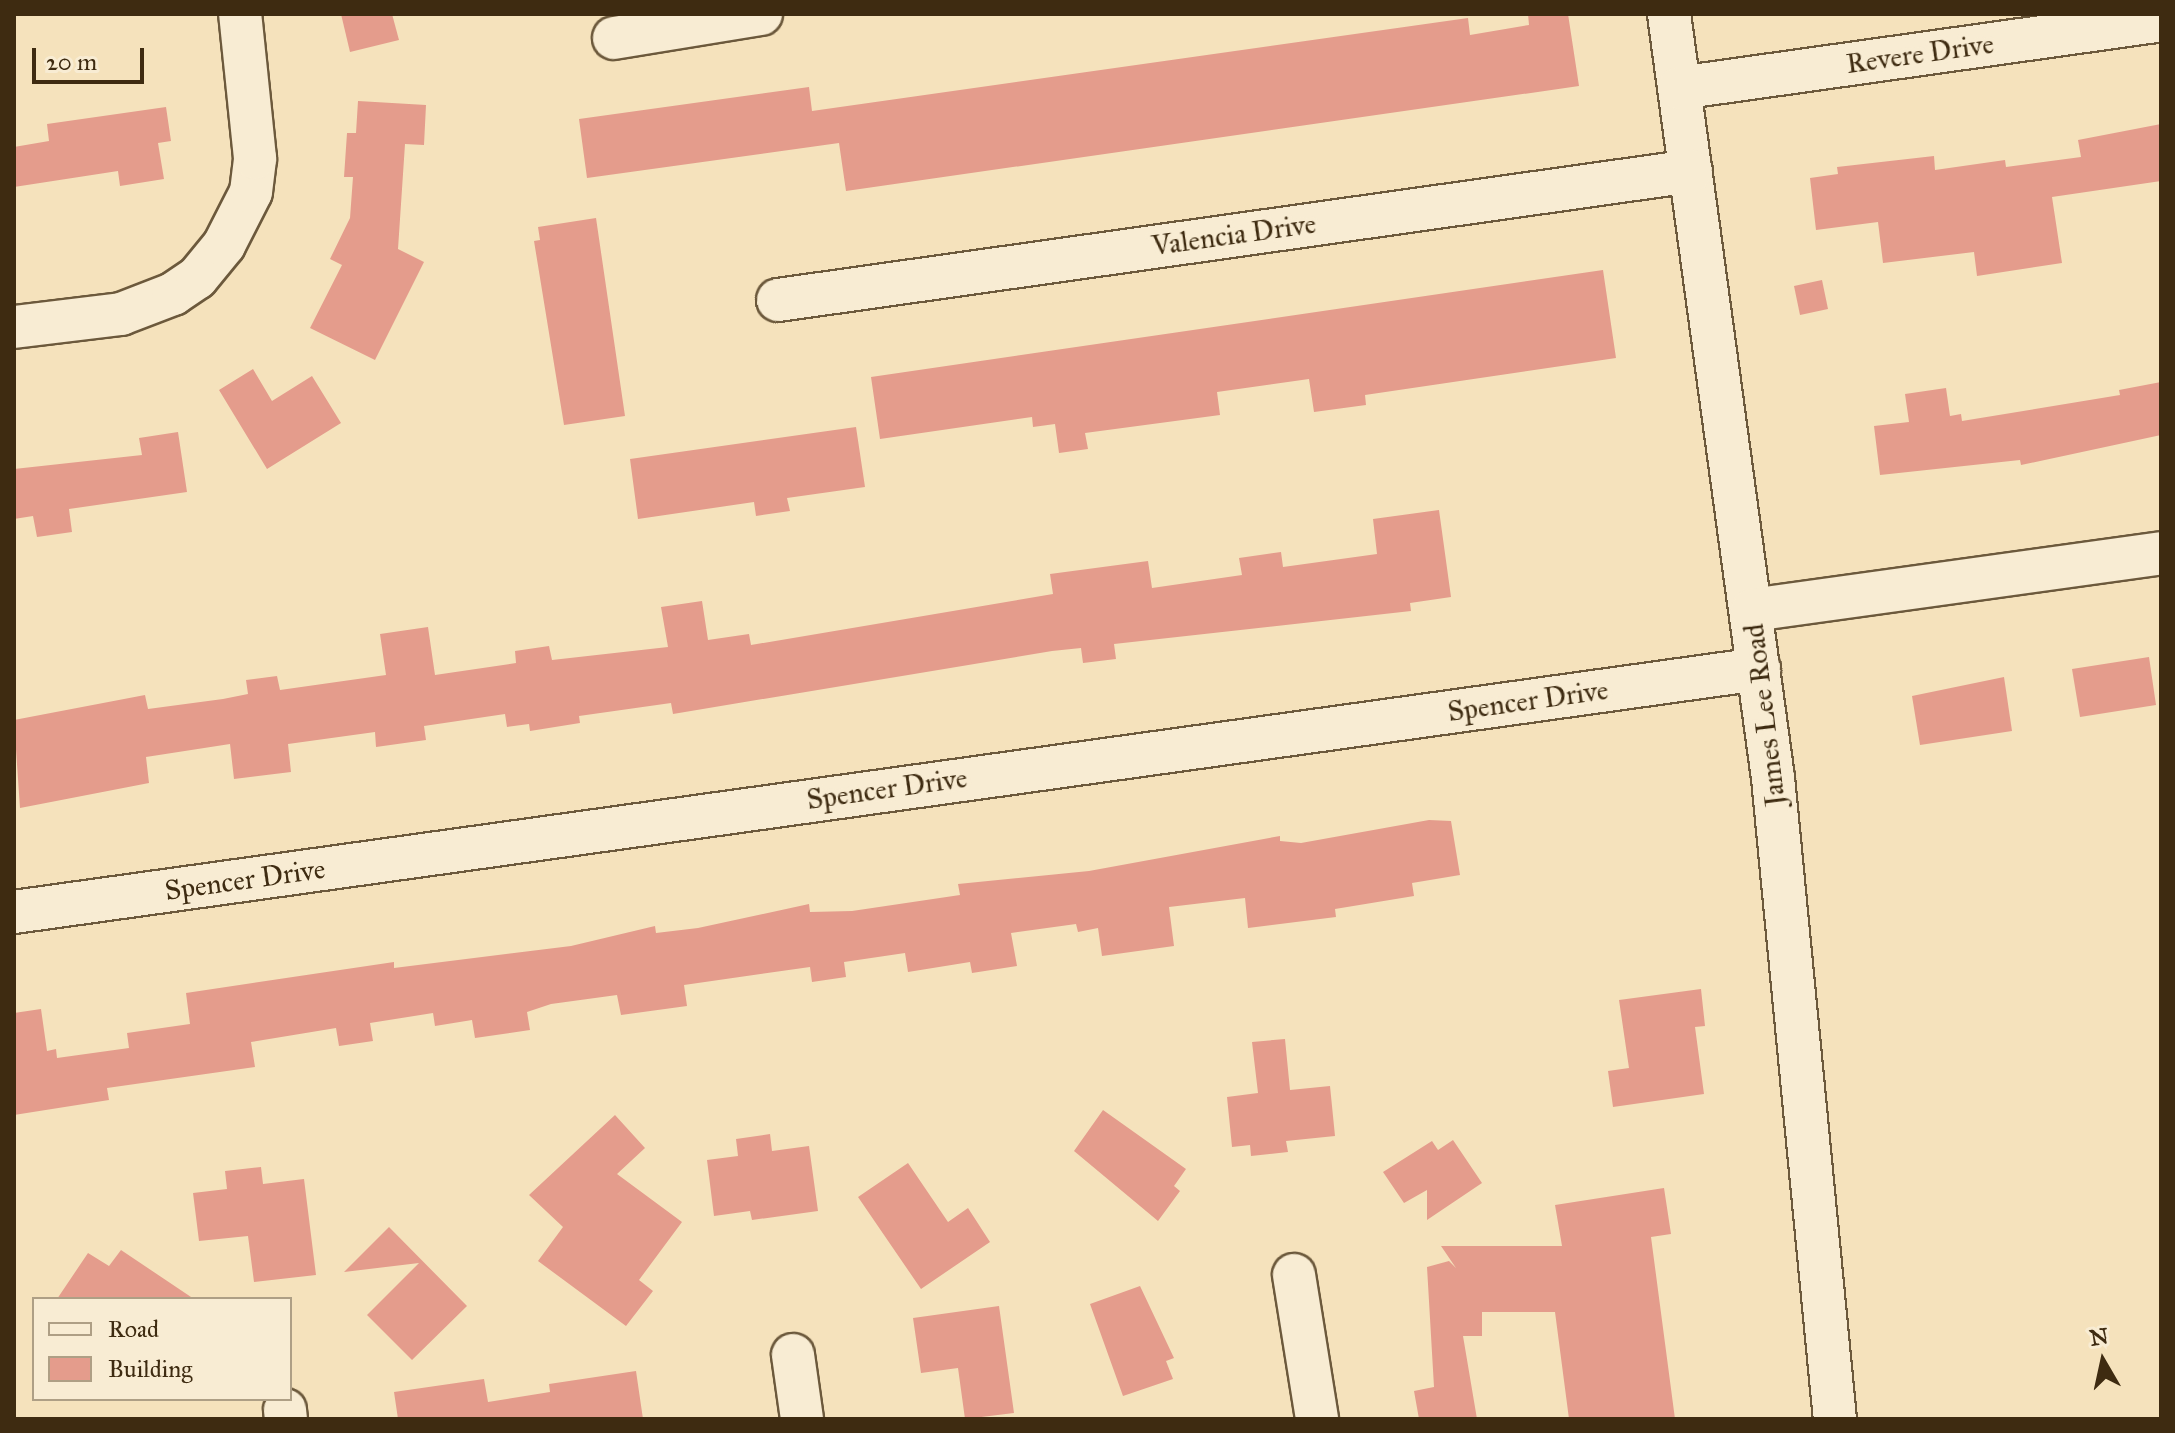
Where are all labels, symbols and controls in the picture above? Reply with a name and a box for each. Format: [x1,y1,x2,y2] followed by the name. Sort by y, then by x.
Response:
[1844,27,1996,81] street label: Revere Drive
[36,32,148,82] scale bar
[46,47,97,77] text: 20 m
[1150,207,1318,263] street label: Valencia Drive
[1737,622,1793,808] street label: James Lee Road
[1446,673,1610,729] street label: Spencer Drive
[805,761,969,817] street label: Spencer Drive
[163,852,327,908] street label: Spencer Drive
[32,1297,292,1401] legend
[108,1314,159,1344] text: Road
[2063,1321,2143,1401] north arrow
[2088,1322,2110,1352] text: N
[108,1354,193,1384] text: Building

